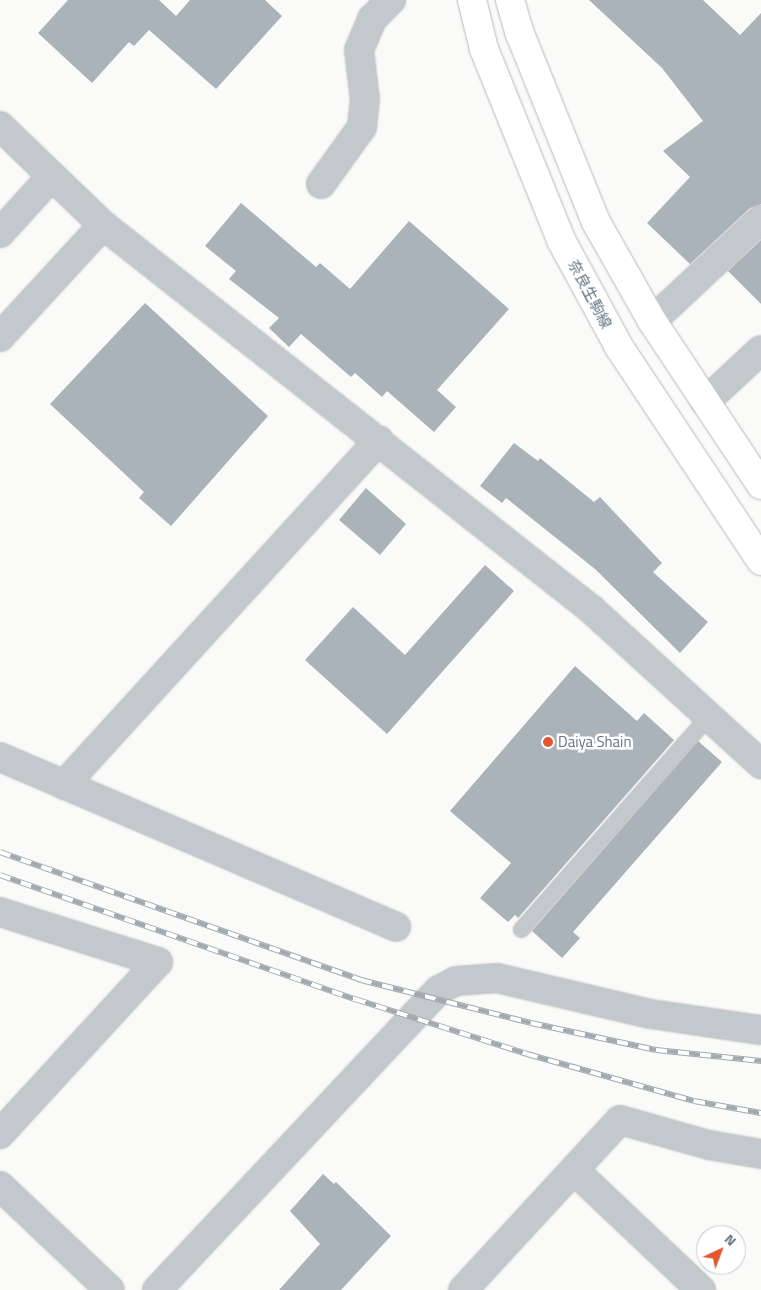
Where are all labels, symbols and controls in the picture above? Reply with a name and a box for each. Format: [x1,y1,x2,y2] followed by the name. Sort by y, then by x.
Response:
[564,257,616,331] street label: 奈良生駒線
[558,733,631,751] place label: Daiya Shain
[542,736,554,748] marker: Daiya Shain
[696,1225,746,1275] north arrow
[720,1228,742,1250] text: N

